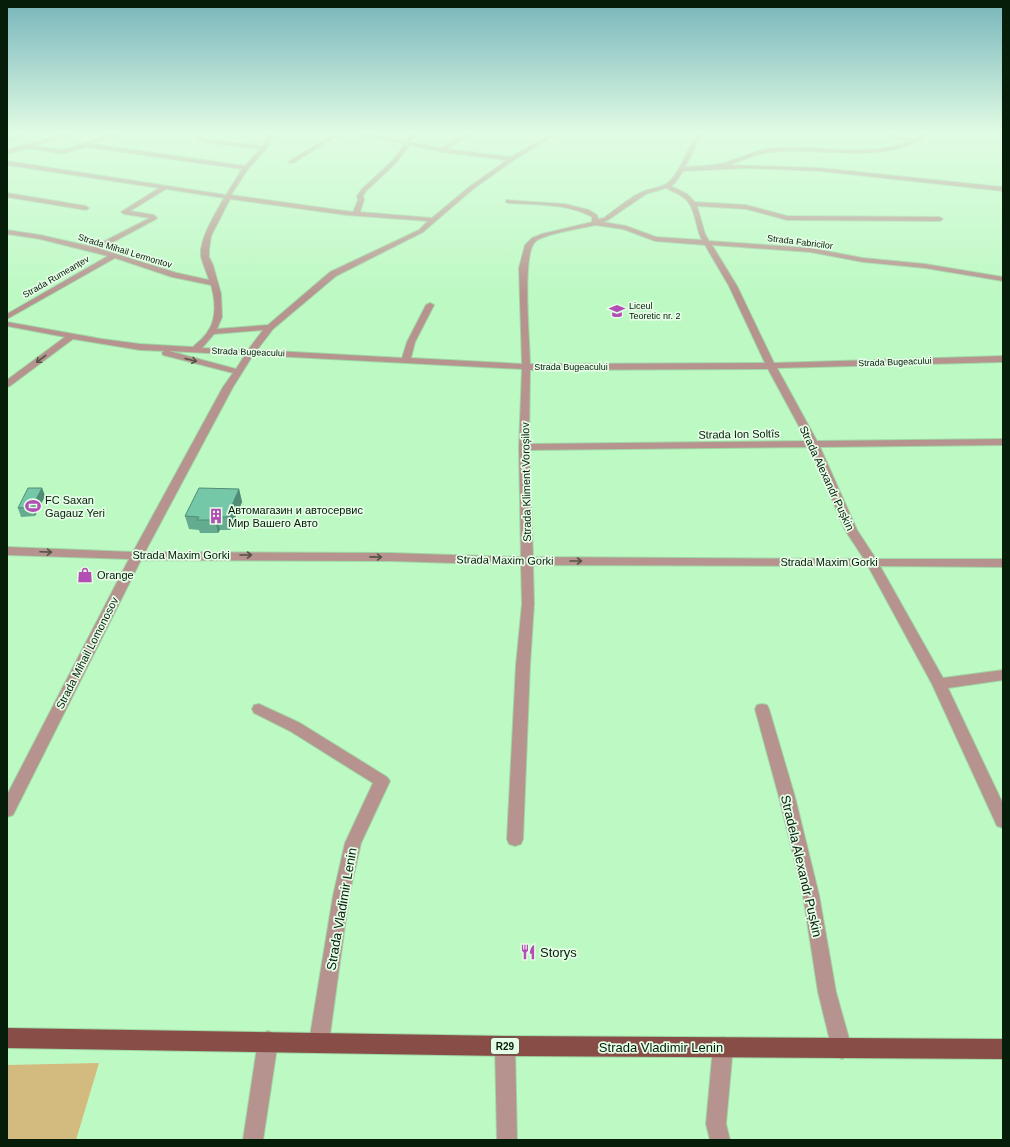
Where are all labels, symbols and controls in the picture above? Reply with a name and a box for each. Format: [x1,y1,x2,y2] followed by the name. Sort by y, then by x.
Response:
[77,232,174,270] street label: Strada Mihail Lermontov
[767,233,833,251] street label: Strada Fabricilor
[21,254,91,300] street label: Strada Rumeanțev
[629,301,681,321] place label: Liceul Teoretic nr. 2
[608,302,626,320] school or university icon: Liceul Teoretic nr. 2
[211,346,285,358] street label: Strada Bugeacului
[35,355,46,363] one-way arrow
[858,356,932,368] street label: Strada Bugeacului
[184,357,197,365] one-way arrow
[534,362,608,372] street label: Strada Bugeacului
[519,421,533,542] street label: Strada Kliment Voroșilov
[797,424,857,532] street label: Strada Alexandr Pușkin
[698,427,780,441] street label: Strada Ion Soltîs
[45,494,105,519] place label: FC Saxan Gagauz Yeri
[24,497,42,515] sports icon: FC Saxan Gagauz Yeri
[228,504,363,529] place label: Автомагазин и автосервис Мир Вашего Авто
[207,507,225,525] building icon: Автомагазин и автосервис Мир Вашего Авто
[39,548,52,556] one-way arrow
[132,549,230,561] street label: Strada Maxim Gorki
[239,551,252,559] one-way arrow
[369,553,382,561] one-way arrow
[456,553,554,567] street label: Strada Maxim Gorki
[780,556,878,568] street label: Strada Maxim Gorki
[569,557,582,565] one-way arrow
[76,566,94,584] shop icon: Orange
[97,569,134,581] place label: Orange
[53,595,121,711] street label: Strada Mihail Lomonosov
[778,794,825,939] street label: Stradela Alexandr Pușkin
[323,847,360,972] street label: Strada Vladimir Lenin
[519,943,537,961] restaurant icon: Storys
[540,945,577,960] place label: Storys
[491,1038,519,1054] road number: R29
[599,1040,723,1055] street label: Strada Vladimir Lenin

